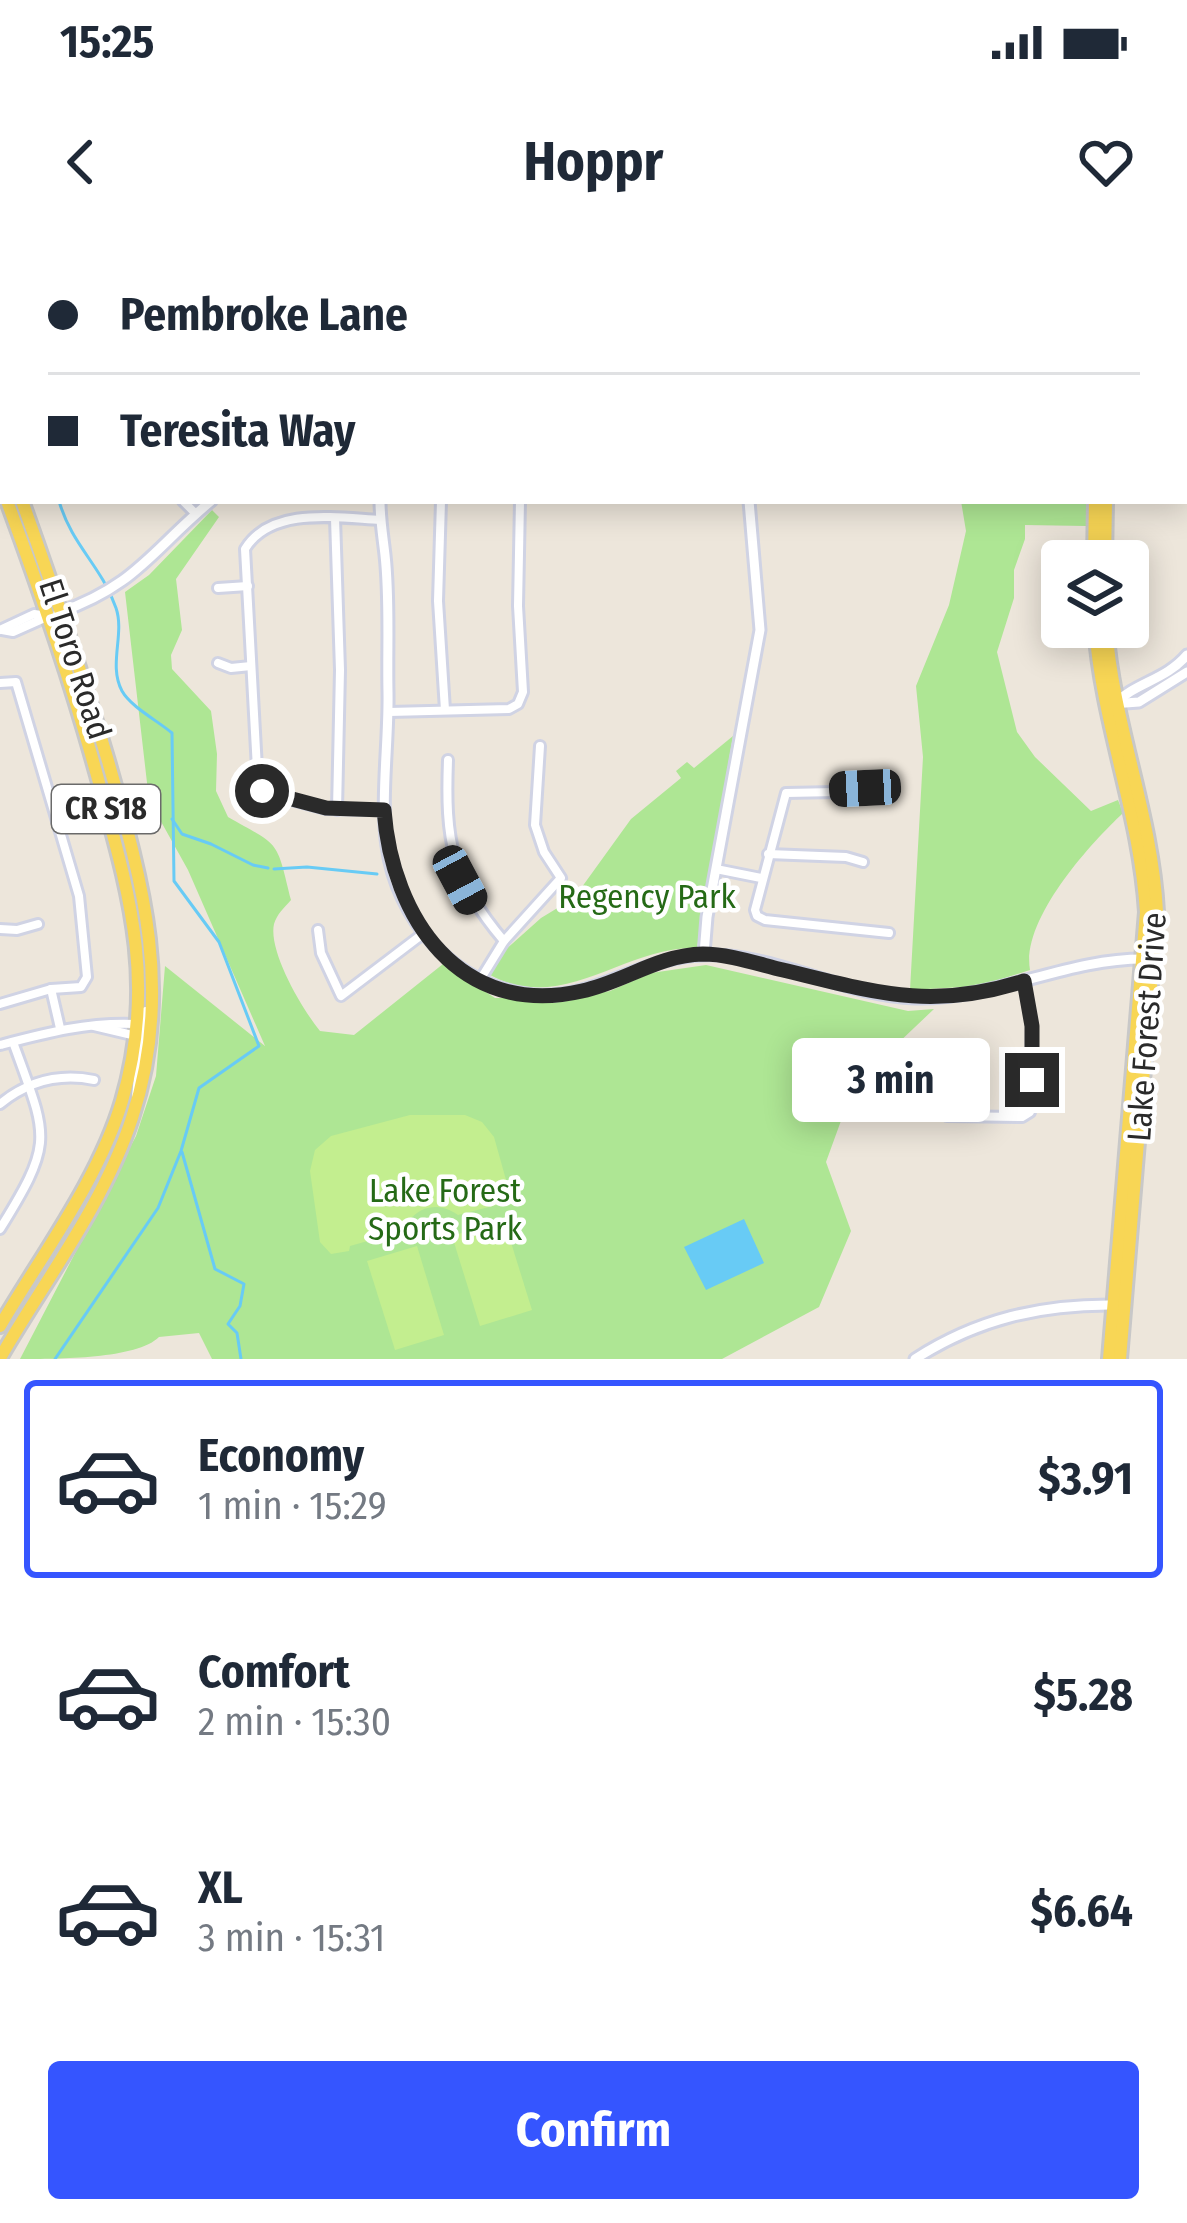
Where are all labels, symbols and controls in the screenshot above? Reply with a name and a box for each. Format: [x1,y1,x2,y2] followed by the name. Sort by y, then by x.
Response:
[60,15,154,69] text: 15:25
[48,129,114,195] icon: back
[1073,129,1139,195] icon: heart
[524,130,663,194] text: Hoppr
[120,288,408,342] text: Pembroke Lane
[120,404,355,458] text: Teresita Way
[1041,540,1149,648] map controls
[1041,540,1149,648] button: layers
[30,574,120,744] street label: El Toro Road
[235,764,289,818] route start
[828,768,902,808] car
[52,785,160,833] road number: CR S18
[427,840,493,920] car
[558,877,736,917] park label: Regency Park
[1119,911,1175,1143] street label: Lake Forest Drive
[792,1038,990,1122] callout: 3 min
[1005,1053,1059,1107] route end
[848,1057,934,1103] text: 3 min
[368,1171,523,1249] park label: Lake Forest Sports Park
[54,1425,162,1533] icon: car
[198,1429,364,1483] text: Economy
[1038,1452,1133,1506] text: $3.91
[198,1483,387,1529] text: 1 min · 15:29
[54,1641,162,1749] icon: car
[198,1645,350,1699] text: Comfort
[1034,1668,1133,1722] text: $5.28
[198,1699,391,1745] text: 2 min · 15:30
[54,1857,162,1965] icon: car
[198,1861,243,1915] text: XL
[1031,1884,1133,1938] text: $6.64
[198,1915,385,1961] text: 3 min · 15:31
[48,2061,1139,2199] button: Confirm

